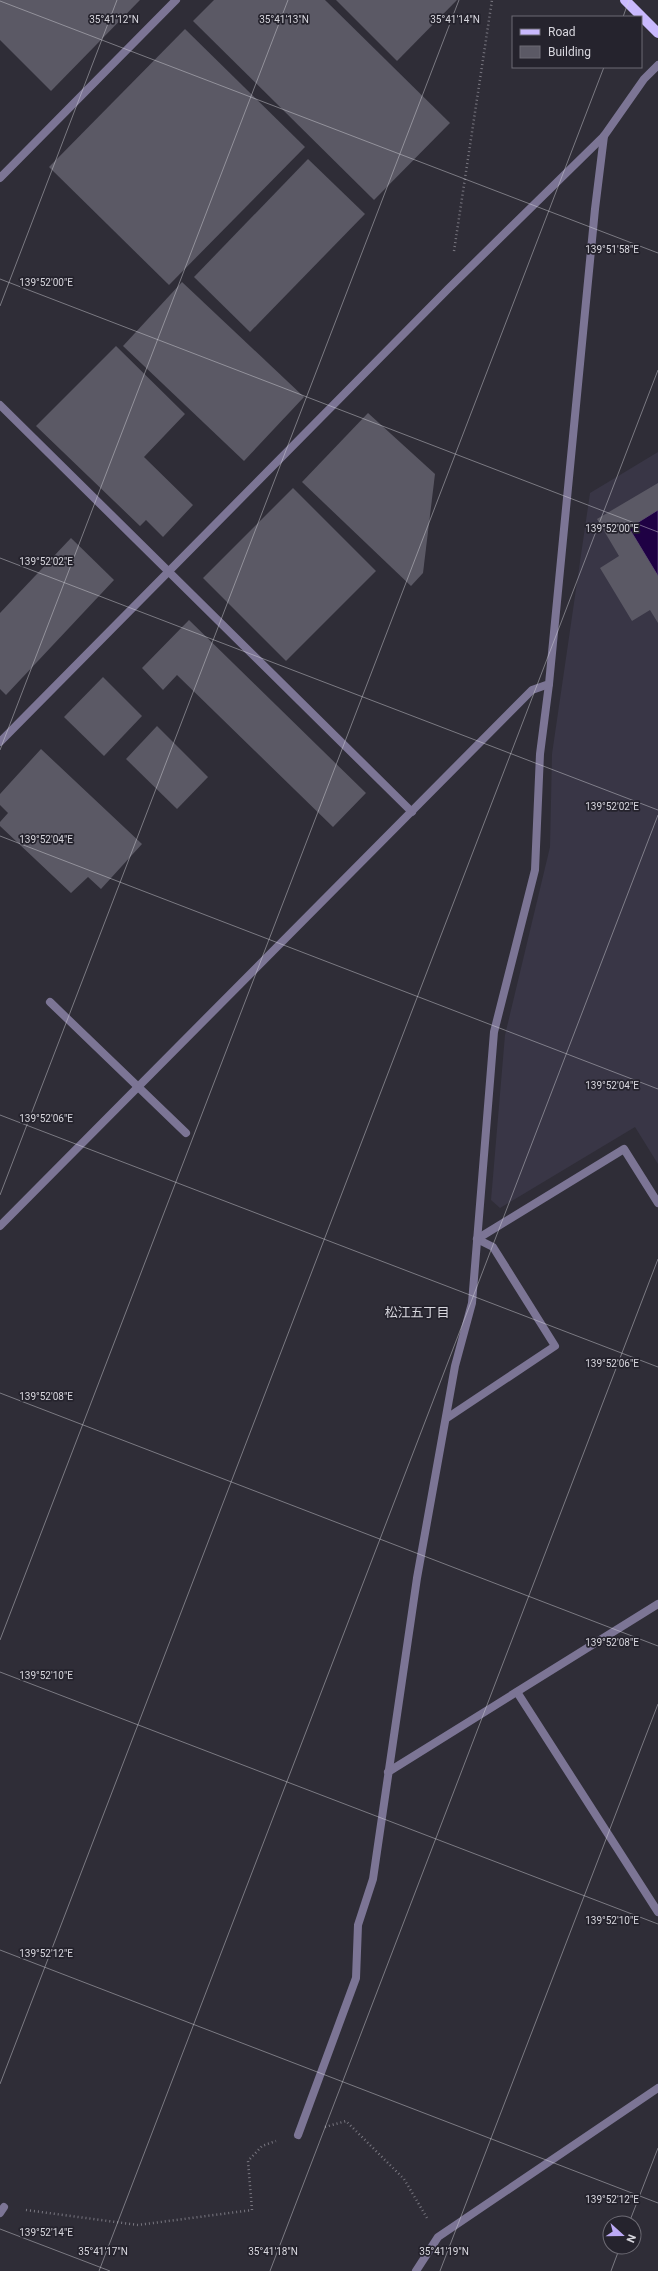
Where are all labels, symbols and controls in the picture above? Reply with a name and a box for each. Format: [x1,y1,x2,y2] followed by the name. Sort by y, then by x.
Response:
[89,14,139,25] text: 35°41'12"N
[259,14,309,25] text: 35°41'13"N
[430,14,480,25] text: 35°41'14"N
[512,16,642,68] legend
[548,25,576,39] text: Road
[548,45,591,59] text: Building
[585,244,639,255] text: 139°51'58"E
[19,277,73,288] text: 139°52'00"E
[585,523,639,534] text: 139°52'00"E
[19,556,73,567] text: 139°52'02"E
[585,801,639,812] text: 139°52'02"E
[19,834,73,845] text: 139°52'04"E
[585,1080,639,1091] text: 139°52'04"E
[19,1113,73,1124] text: 139°52'06"E
[384,1305,450,1320] district label: 松江五丁目
[585,1358,639,1369] text: 139°52'06"E
[19,1391,73,1402] text: 139°52'08"E
[585,1637,639,1648] text: 139°52'08"E
[19,1670,73,1681] text: 139°52'10"E
[585,1915,639,1926] text: 139°52'10"E
[19,1948,73,1959] text: 139°52'12"E
[585,2194,639,2205] text: 139°52'12"E
[602,2215,642,2255] north arrow
[19,2227,73,2238] text: 139°52'14"E
[623,2232,638,2245] text: N
[78,2246,128,2257] text: 35°41'17"N
[248,2246,298,2257] text: 35°41'18"N
[419,2246,469,2257] text: 35°41'19"N

